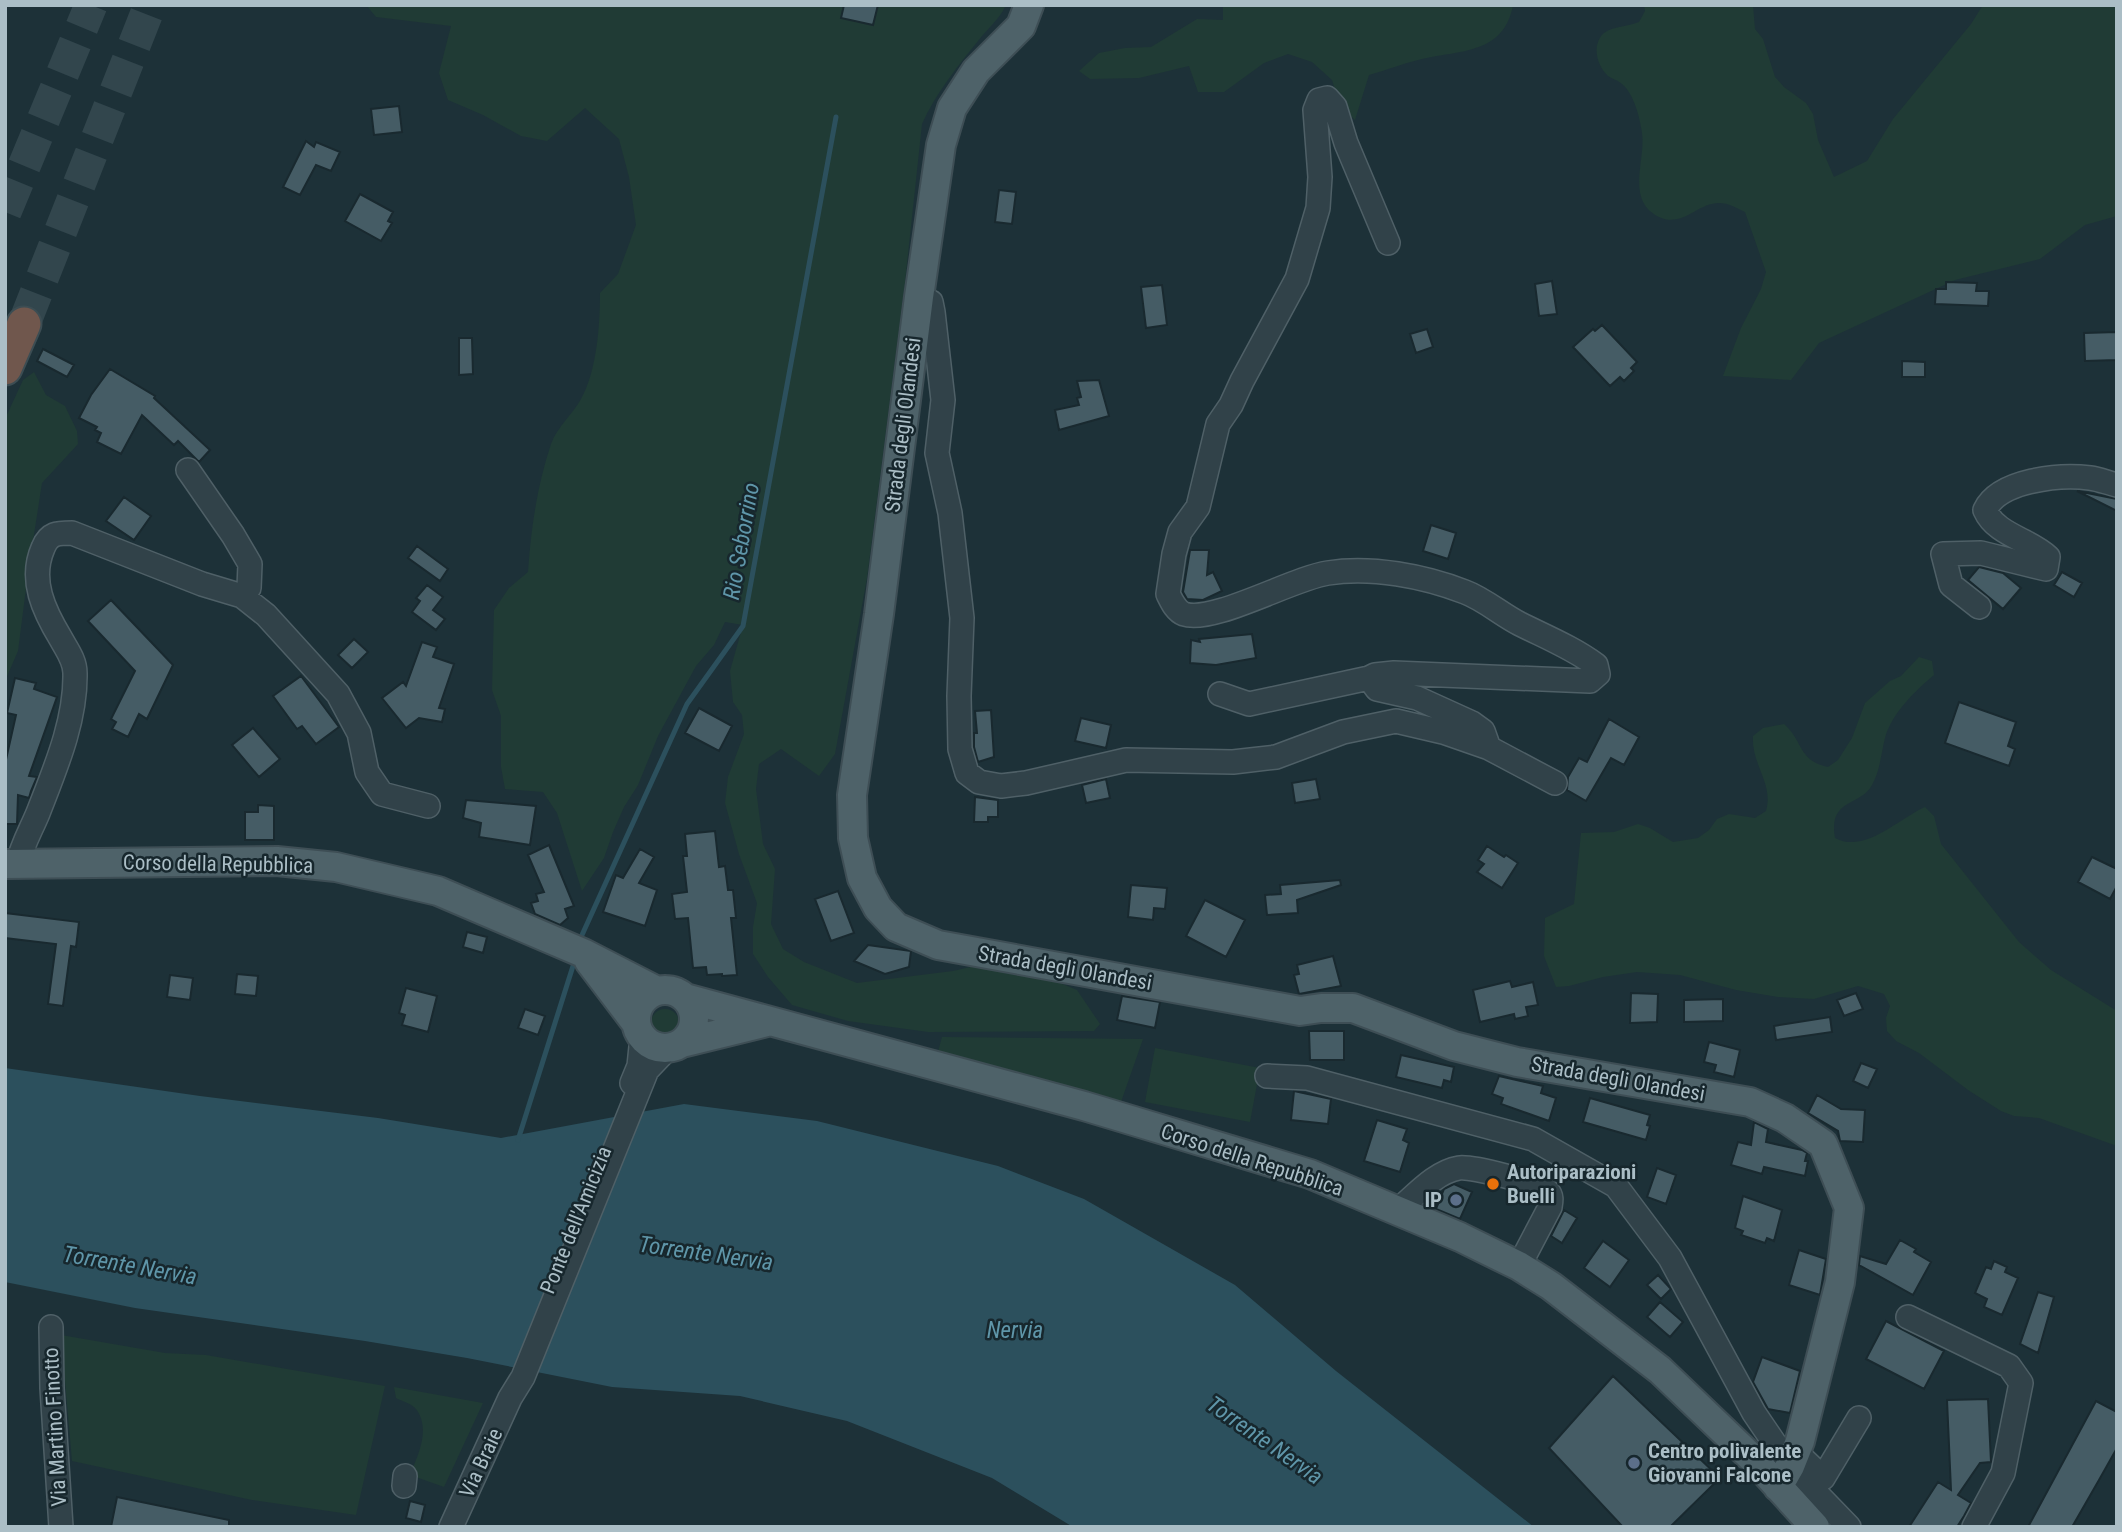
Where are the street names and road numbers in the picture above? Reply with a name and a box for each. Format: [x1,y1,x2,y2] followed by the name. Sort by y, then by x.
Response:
[880,336,926,514] street label: Strada degli Olandesi
[123,850,313,878] street label: Corso della Repubblica
[976,941,1154,995] street label: Strada degli Olandesi
[1529,1052,1707,1106] street label: Strada degli Olandesi
[1158,1119,1346,1201] street label: Corso della Repubblica
[536,1143,616,1297] street label: Ponte dell'Amicizia
[39,1347,71,1507] street label: Via Martino Finotto
[455,1424,508,1501] street label: Via Braie

